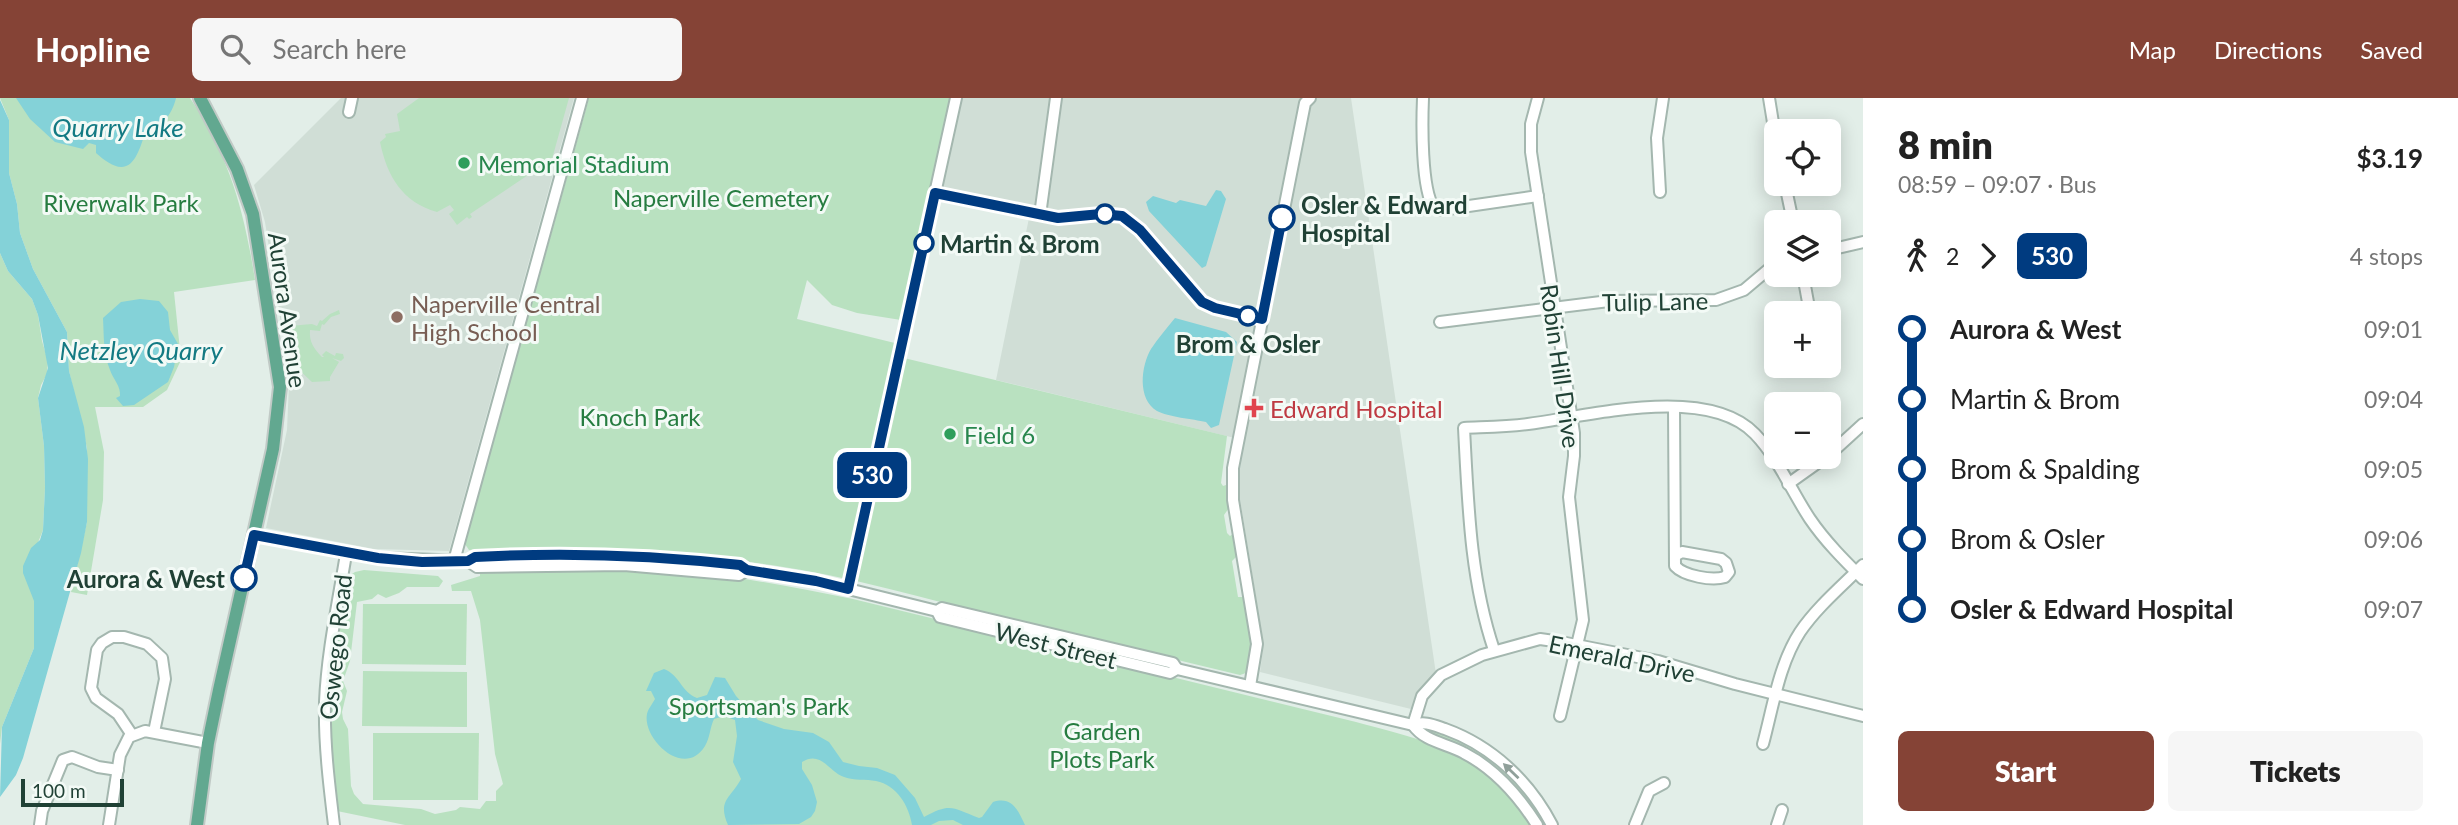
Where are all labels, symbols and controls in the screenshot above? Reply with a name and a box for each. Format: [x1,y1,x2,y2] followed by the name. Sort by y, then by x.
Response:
[192,18,682,81] search box
[35,29,150,69] text: Hopline
[216,30,254,68] icon: search
[272,33,407,65] text: Search here
[2129,35,2176,64] text: Map
[2214,35,2322,64] text: Directions
[2360,35,2423,64] text: Saved
[52,111,184,143] water label: Quarry Lake
[1764,119,1841,469] map controls
[1764,119,1841,196] button: locate
[1898,121,1993,167] text: 8 min
[2357,142,2423,174] text: $3.19
[478,149,670,178] place label: Memorial Stadium
[456,155,472,171] marker: Memorial Stadium
[1898,170,2097,198] text: 08:59 – 09:07 · Bus
[613,183,830,212] park label: Naperville Cemetery
[43,188,200,217] park label: Riverwalk Park
[1301,190,1468,247] place label: Osler & Edward Hospital
[1095,204,1115,224] unlabelled marker
[1269,205,1295,231] marker: Osler & Edward Hospital
[1764,210,1841,287] button: layers
[940,229,1100,258] place label: Martin & Brom
[263,231,313,389] street label: Aurora Avenue
[914,233,934,253] marker: Martin & Brom
[1898,237,1936,275] icon: walk
[1969,237,2007,275] icon: forward
[2031,241,2073,270] text: 530
[1946,242,1959,270] text: 2
[2350,242,2423,270] text: 4 stops
[1535,282,1587,450] street label: Robin Hill Drive
[1602,286,1708,316] street label: Tulip Lane
[411,289,600,346] place label: Naperville Central High School
[1764,301,1841,378] button: +
[1238,306,1258,326] marker: Brom & Osler
[389,309,405,325] marker: Naperville Central High School
[1950,313,2121,345] text: Aurora & West
[2364,315,2423,343] text: 09:01
[1176,329,1320,358] place label: Brom & Osler
[59,334,223,366] water label: Netzley Quarry
[1950,383,2120,415] text: Martin & Brom
[2364,385,2423,413] text: 09:04
[1764,392,1841,469] button: −
[1270,394,1443,423] place label: Edward Hospital
[1244,398,1264,418] marker: Edward Hospital
[580,402,701,431] park label: Knoch Park
[964,420,1035,449] place label: Field 6
[942,426,958,442] marker: Field 6
[832,452,912,498] line badge: 530
[1950,453,2140,485] text: Brom & Spalding
[2364,455,2423,483] text: 09:05
[851,460,893,489] text: 530
[1950,523,2105,555] text: Brom & Osler
[2364,525,2423,553] text: 09:06
[66,564,225,593] place label: Aurora & West
[231,565,257,591] marker: Aurora & West
[313,573,357,721] street label: Oswego Road
[1950,593,2233,625] text: Osler & Edward Hospital
[2364,595,2423,623] text: 09:07
[992,616,1120,674] street label: West Street
[1546,628,1698,688] street label: Emerald Drive
[669,691,850,720] park label: Sportsman's Park
[1049,716,1156,773] park label: Garden Plots Park
[1898,731,2154,811] button: Start
[2168,731,2423,811] button: Tickets
[1503,762,1520,779] one-way arrow
[21,776,124,808] scale bar
[32,779,86,802] text: 100 m

